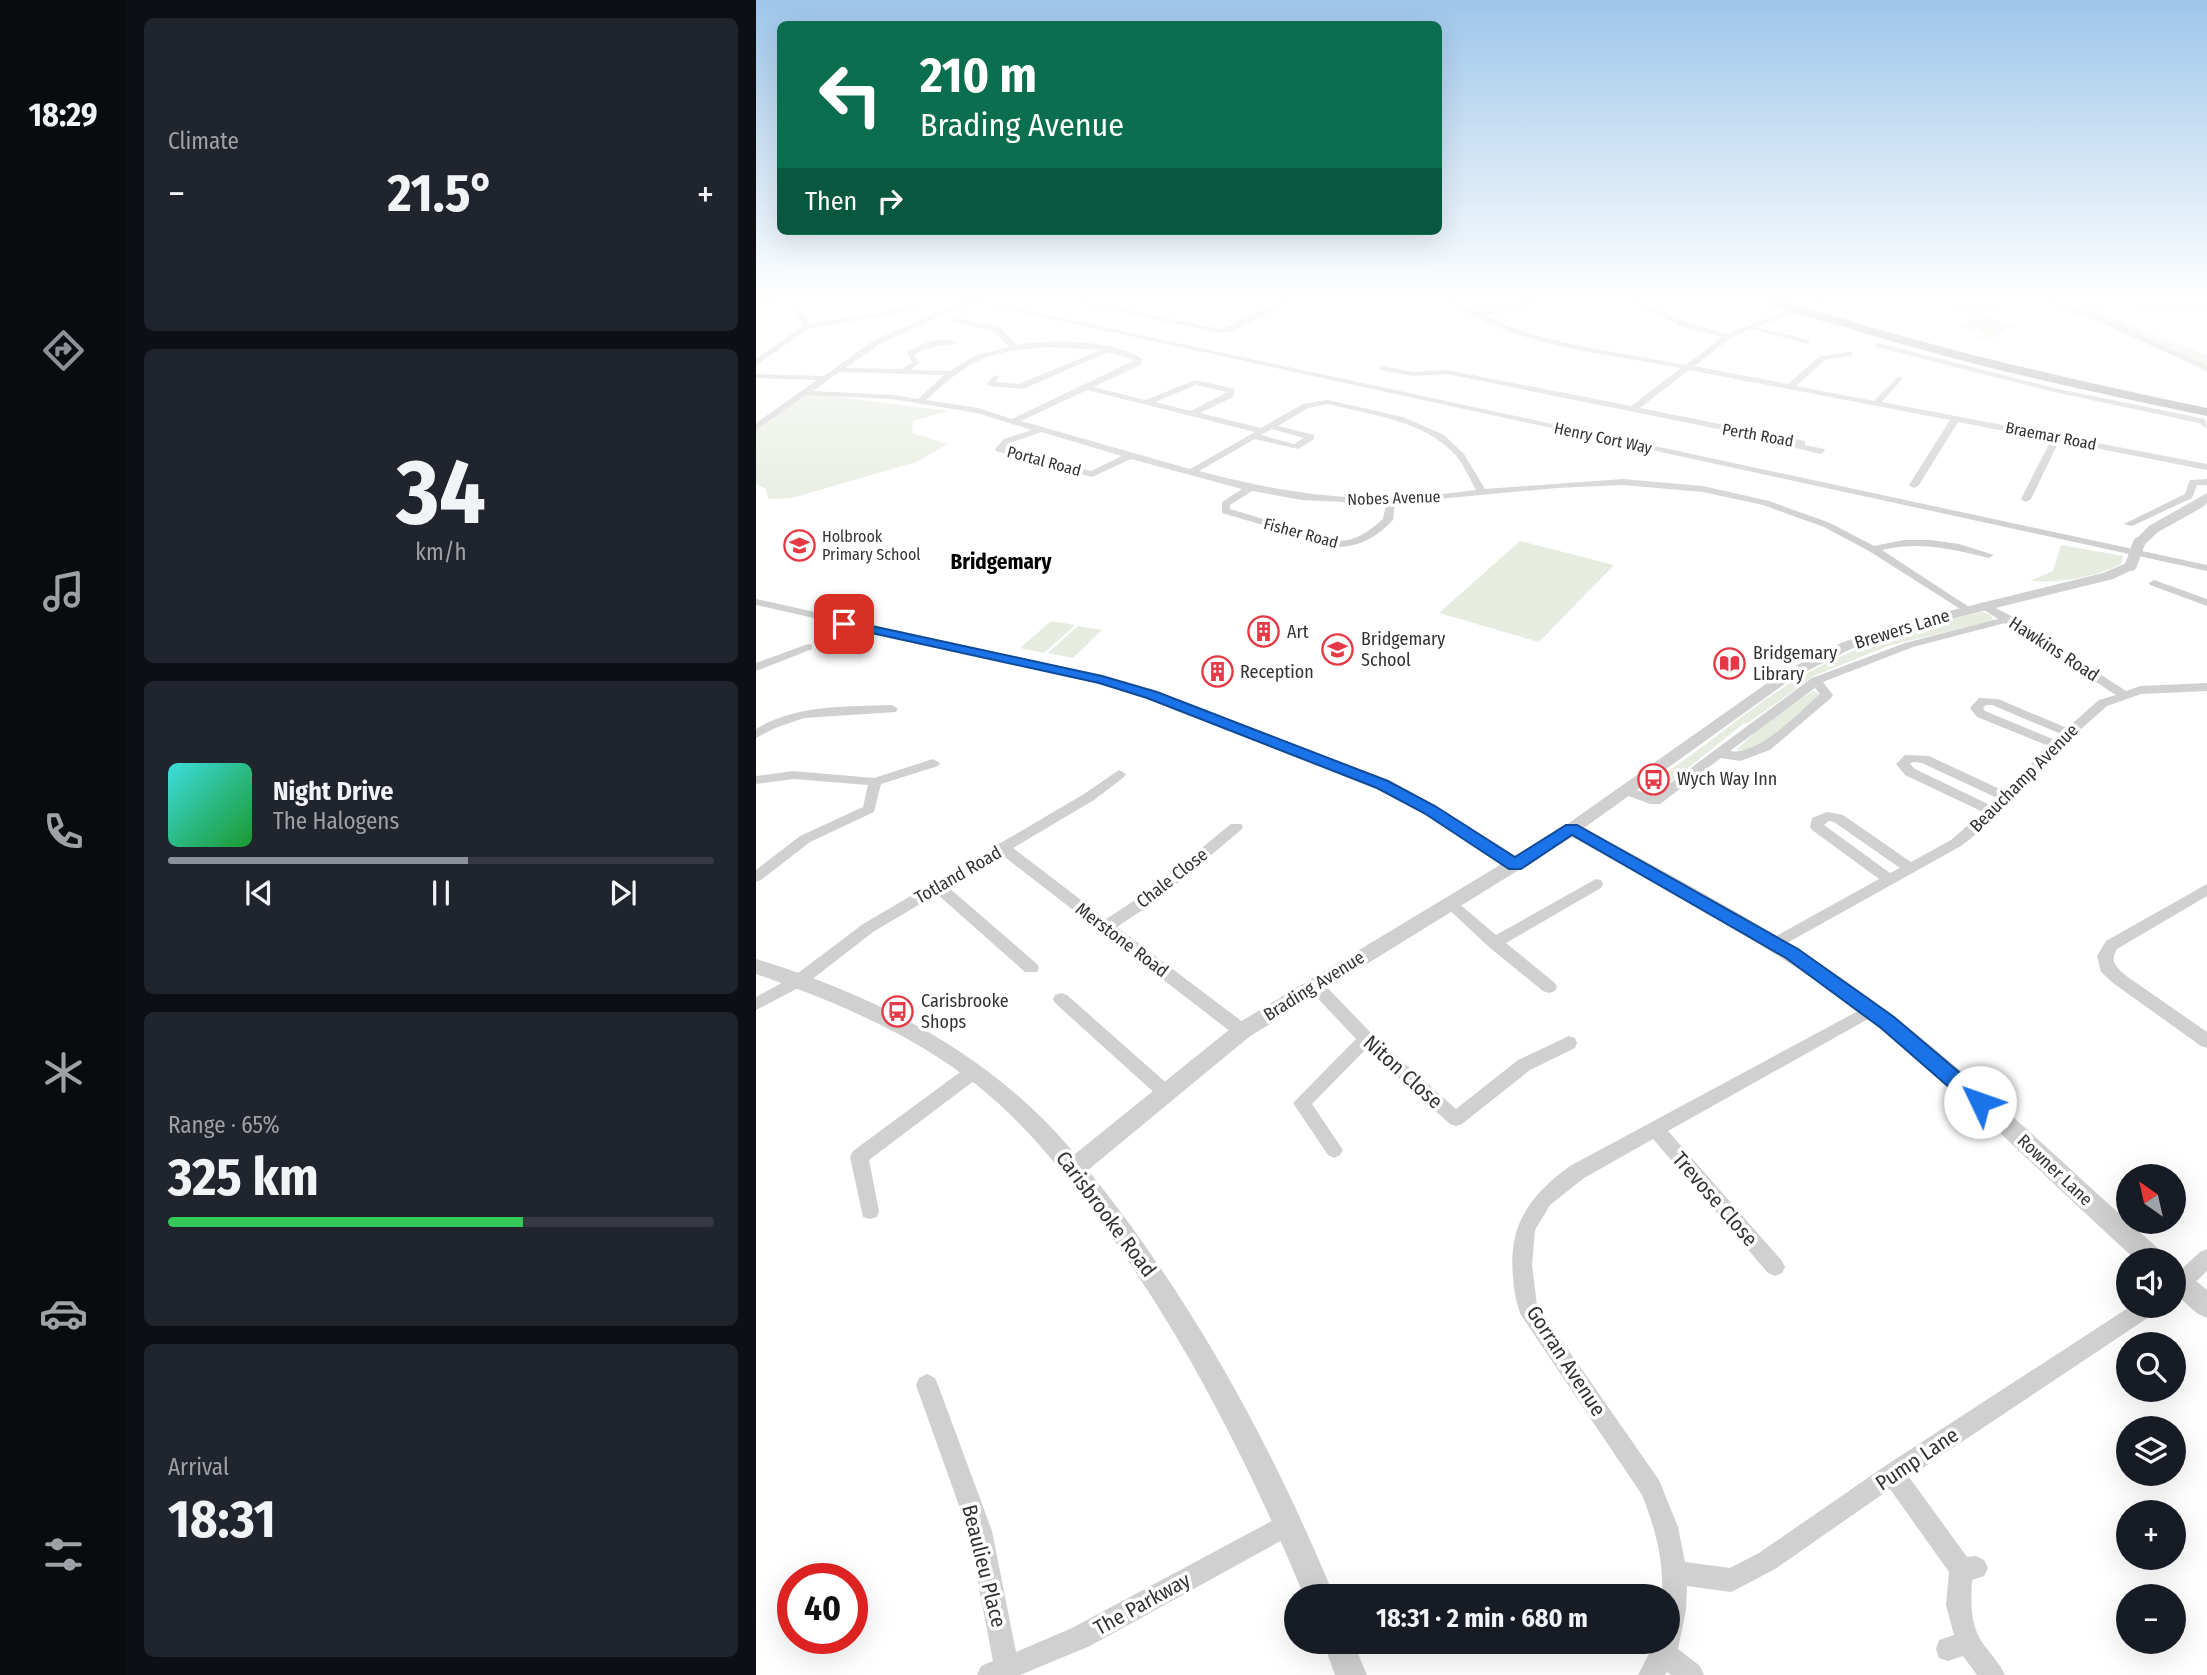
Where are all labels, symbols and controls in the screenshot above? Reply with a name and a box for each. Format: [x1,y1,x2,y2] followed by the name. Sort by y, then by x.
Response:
[920,46,1037,105] text: 210 m
[805,49,896,140] icon: left
[29,96,97,134] text: 18:29
[920,106,1124,144] text: Brading Avenue
[168,127,239,155] text: Climate
[387,162,494,225] text: 21.5°
[168,171,185,217] text: −
[697,171,714,217] text: +
[871,182,909,220] icon: right
[805,186,857,217] text: Then
[39,326,88,375] icon: directions
[1552,418,1655,458] street label: Henry Cort Way
[2004,418,2098,454] street label: Braemar Road
[1721,419,1795,451] street label: Perth Road
[396,438,486,547] text: 34
[1005,442,1083,480] street label: Portal Road
[1347,487,1441,509] street label: Nobes Avenue
[1262,514,1340,552] street label: Fisher Road
[822,527,921,564] place label: Holbrook Primary School
[782,528,816,562] school or university icon: Holbrook Primary School
[415,538,467,566] text: km/h
[950,549,1053,575] district label: Bridgemary
[39,567,88,616] icon: music
[814,594,874,654] pin
[1852,604,1952,654] street label: Brewers Lane
[825,605,863,643] icon: arrive
[2005,612,2103,686] street label: Hawkins Road
[1247,615,1281,649] building icon: Art
[1287,621,1309,643] place label: Art
[1361,628,1445,671] place label: Bridgemary School
[1321,632,1355,666] school or university icon: Bridgemary School
[1753,642,1837,685] place label: Bridgemary Library
[1713,646,1747,680] library icon: Bridgemary Library
[1200,655,1234,689] building icon: Reception
[1240,661,1314,683] place label: Reception
[1965,719,2083,837] street label: Beauchamp Avenue
[1637,762,1671,796] bus stop icon: Wych Way Inn
[1677,768,1777,790] place label: Wych Way Inn
[273,776,393,807] text: Night Drive
[39,807,88,856] icon: phone
[273,807,399,835] text: The Halogens
[911,841,1005,909] street label: Totland Road
[1132,843,1212,913] street label: Chale Close
[240,874,278,912] icon: previous
[422,874,460,912] icon: pause
[604,874,642,912] icon: next
[1071,898,1173,982] street label: Merstone Road
[1259,946,1369,1026] street label: Brading Avenue
[921,990,1009,1033] place label: Carisbrooke Shops
[881,994,915,1028] bus stop icon: Carisbrooke Shops
[1358,1030,1448,1114] street label: Niton Close
[39,1048,88,1097] icon: climate
[1943,1065,2017,1139] position arrow
[168,1111,280,1139] text: Range · 65%
[2013,1130,2097,1210] street label: Rowner Lane
[168,1146,319,1209] text: 325 km
[1050,1146,1162,1282] street label: Carisbrooke Road
[1667,1146,1763,1252] street label: Trevose Close
[2116,1164,2186,1234] north arrow
[2116,1164,2186,1654] map controls
[2116,1248,2186,1318] button: sound
[39,1289,88,1338] icon: car
[1521,1301,1611,1421] street label: Gorran Avenue
[2116,1332,2186,1402] button: search
[2116,1416,2186,1486] button: layers
[1871,1422,1963,1496] street label: Pump Lane
[168,1453,229,1481] text: Arrival
[168,1488,276,1551] text: 18:31
[2116,1500,2186,1570] button: +
[956,1502,1012,1630] street label: Beaulieu Place
[39,1530,88,1579] icon: filters
[777,1563,868,1654] speed limit sign: 40
[1089,1567,1195,1641] street label: The Parkway
[2116,1584,2186,1654] button: −
[1376,1603,1588,1634] text: 18:31 · 2 min · 680 m

